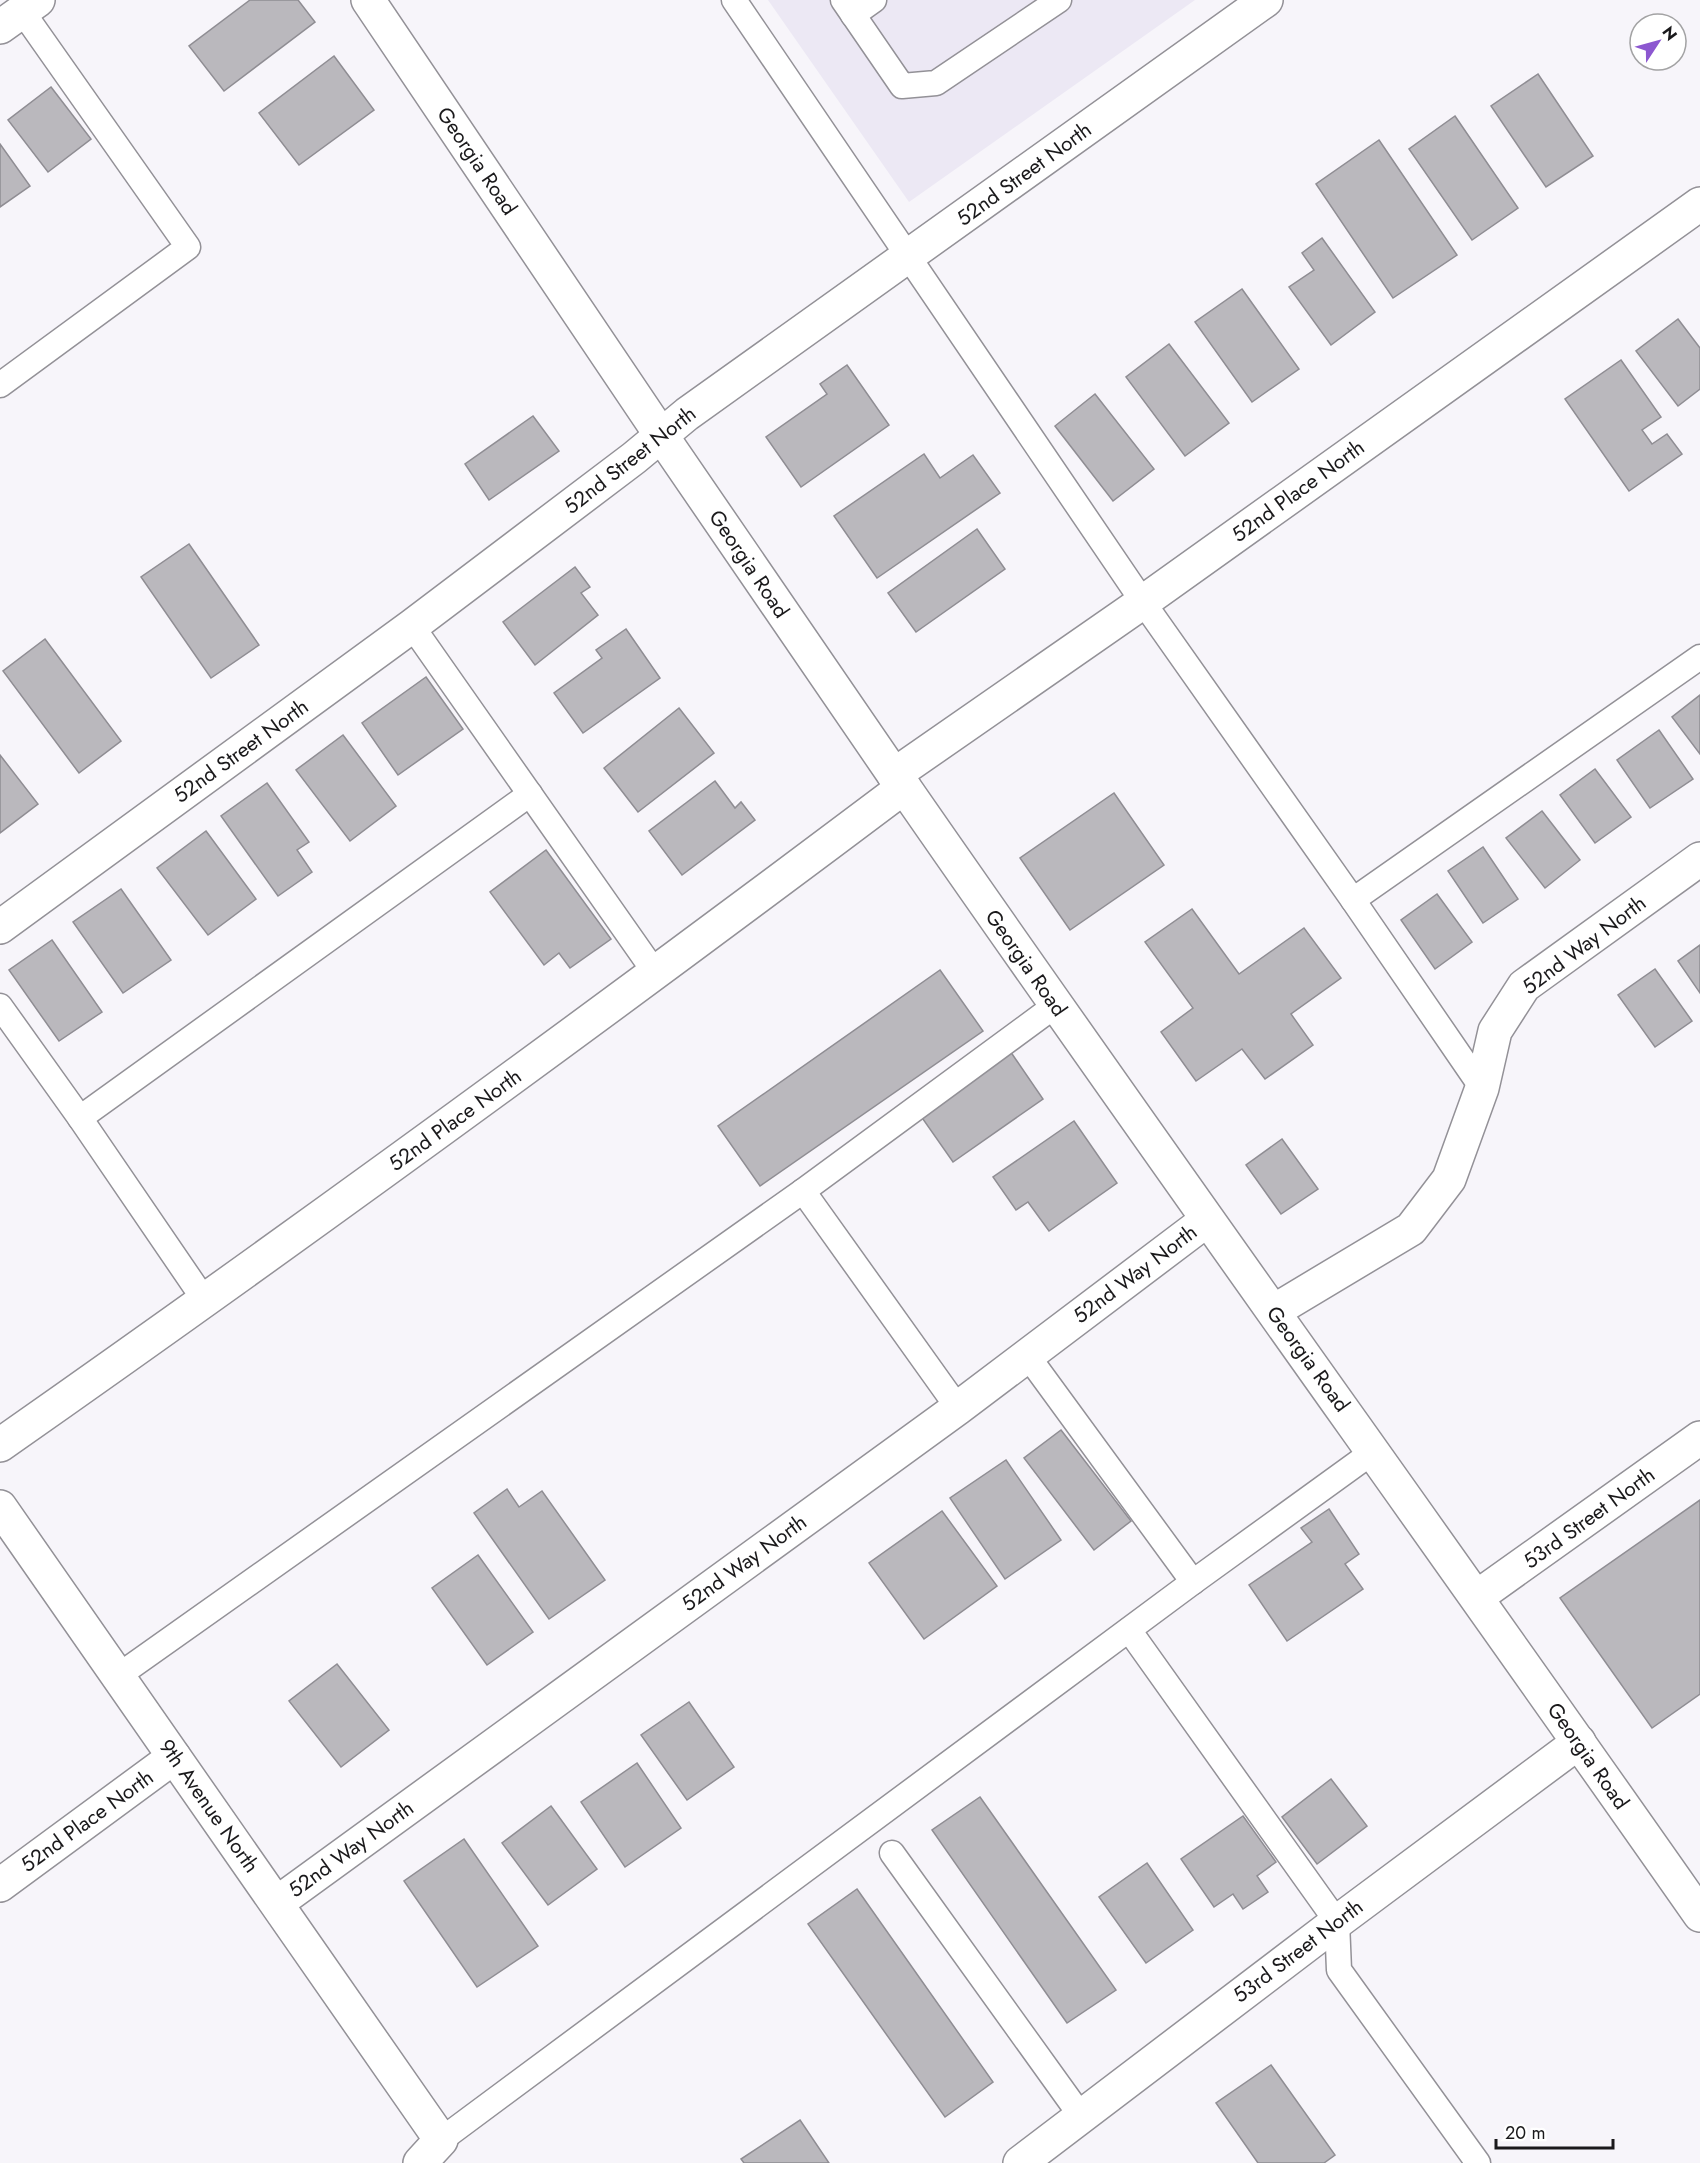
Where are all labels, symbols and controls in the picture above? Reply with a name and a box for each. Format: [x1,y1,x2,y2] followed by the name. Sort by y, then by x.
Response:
[1628,12,1688,72] north arrow
[1657,22,1683,45] text: N
[430,101,524,221] street label: Georgia Road
[950,115,1098,233] street label: 52nd Street North
[558,399,702,521] street label: 52nd Street North
[1225,433,1371,549] street label: 52nd Place North
[702,504,796,624] street label: Georgia Road
[167,692,315,810] street label: 52nd Street North
[1516,888,1652,1002] street label: 52nd Way North
[978,903,1074,1023] street label: Georgia Road
[382,1062,528,1178] street label: 52nd Place North
[1067,1217,1203,1331] street label: 52nd Way North
[1259,1300,1357,1418] street label: Georgia Road
[1517,1460,1661,1576] street label: 53rd Street North
[675,1507,813,1619] street label: 52nd Way North
[1540,1696,1636,1816] street label: Georgia Road
[152,1733,266,1879] street label: 9th Avenue North
[14,1763,160,1879] street label: 52nd Place North
[282,1793,420,1905] street label: 52nd Way North
[1227,1892,1369,2010] street label: 53rd Street North
[1496,2112,1613,2150] scale bar
[1505,2120,1545,2146] text: 20 m

